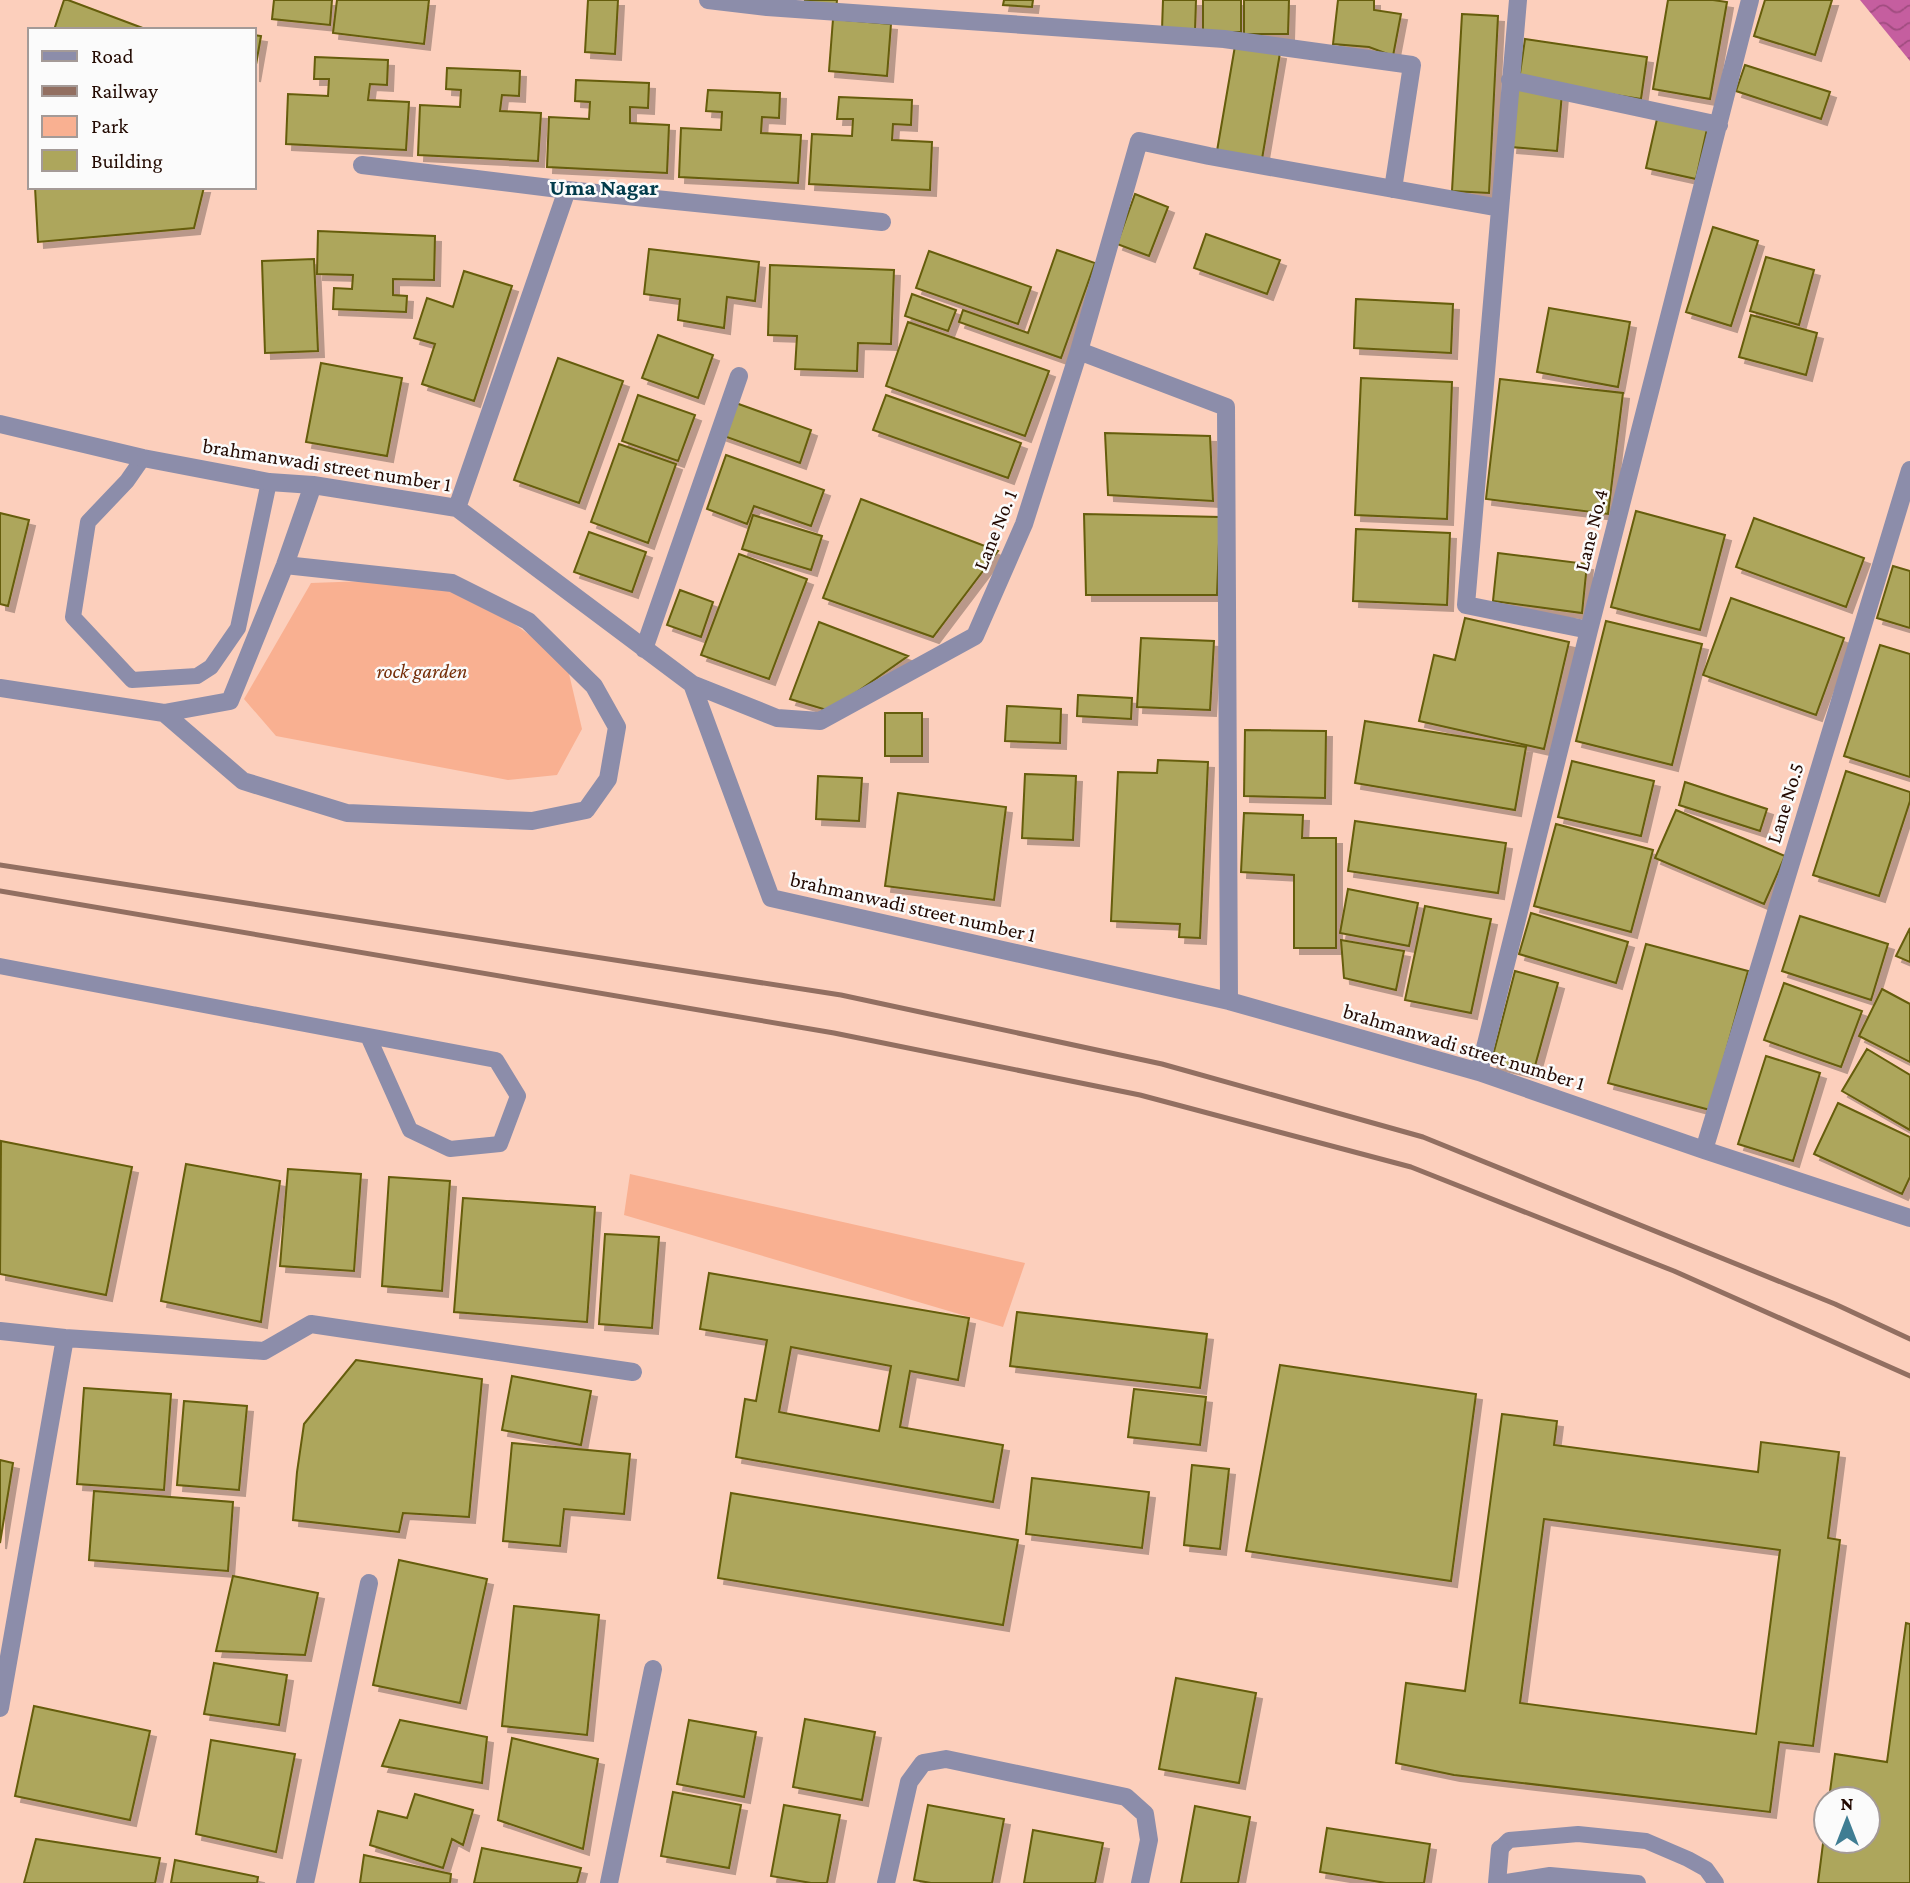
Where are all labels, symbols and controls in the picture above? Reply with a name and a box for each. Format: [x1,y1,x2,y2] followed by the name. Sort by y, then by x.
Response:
[28,28,256,189] legend
[91,44,134,68] text: Road
[91,79,158,103] text: Railway
[91,114,128,138] text: Park
[91,149,163,173] text: Building
[549,174,659,200] district label: Uma Nagar
[201,433,453,497] street label: brahmanwadi street number 1
[968,486,1022,574] street label: Lane No. 1
[1569,487,1613,573] street label: Lane No.4
[377,659,467,683] park label: rock garden
[1761,760,1809,846] street label: Lane No.5
[788,867,1038,947] street label: brahmanwadi street number 1
[1340,999,1588,1095] street label: brahmanwadi street number 1
[1812,1785,1882,1855] north arrow
[1841,1793,1854,1814] text: N

